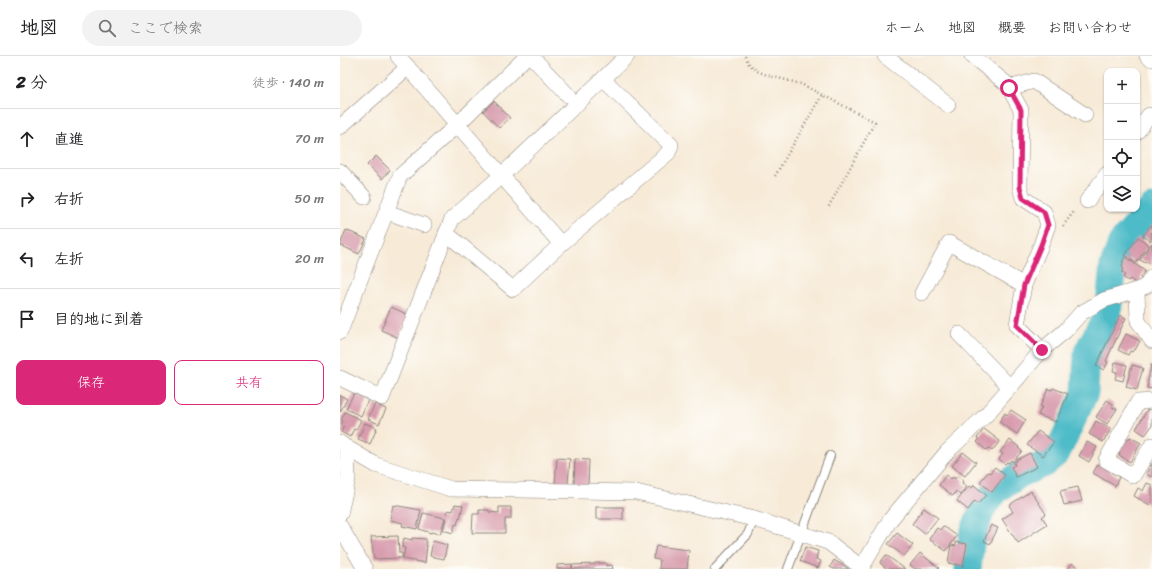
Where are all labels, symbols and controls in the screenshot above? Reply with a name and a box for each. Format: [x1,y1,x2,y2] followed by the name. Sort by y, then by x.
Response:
[82,10,362,46] search box
[20,11,58,44] text: 地図
[128,15,203,41] text: ここで検索
[885,15,926,40] text: ホーム
[948,15,976,40] text: 地図
[998,15,1026,40] text: 概要
[1048,15,1132,40] text: お問い合わせ
[96,17,118,39] icon: search
[16,67,47,97] text: 2 分
[1104,68,1140,212] map controls
[1104,68,1140,104] button: +
[252,71,324,94] text: 徒歩 · 140 m
[1000,79,1018,97] route start
[1104,104,1140,140] button: −
[54,126,84,152] text: 直進
[295,127,324,150] text: 70 m
[16,128,38,150] icon: ahead
[1104,140,1140,176] button: locate
[1104,176,1140,212] button: layers
[54,186,84,212] text: 右折
[294,187,324,210] text: 50 m
[16,188,38,210] icon: right
[54,246,84,272] text: 左折
[295,247,324,270] text: 20 m
[16,248,38,270] icon: left
[54,306,144,332] text: 目的地に到着
[16,308,38,330] icon: arrive
[1033,341,1051,359] route end
[16,360,166,405] button: 保存
[174,360,324,405] button: 共有

